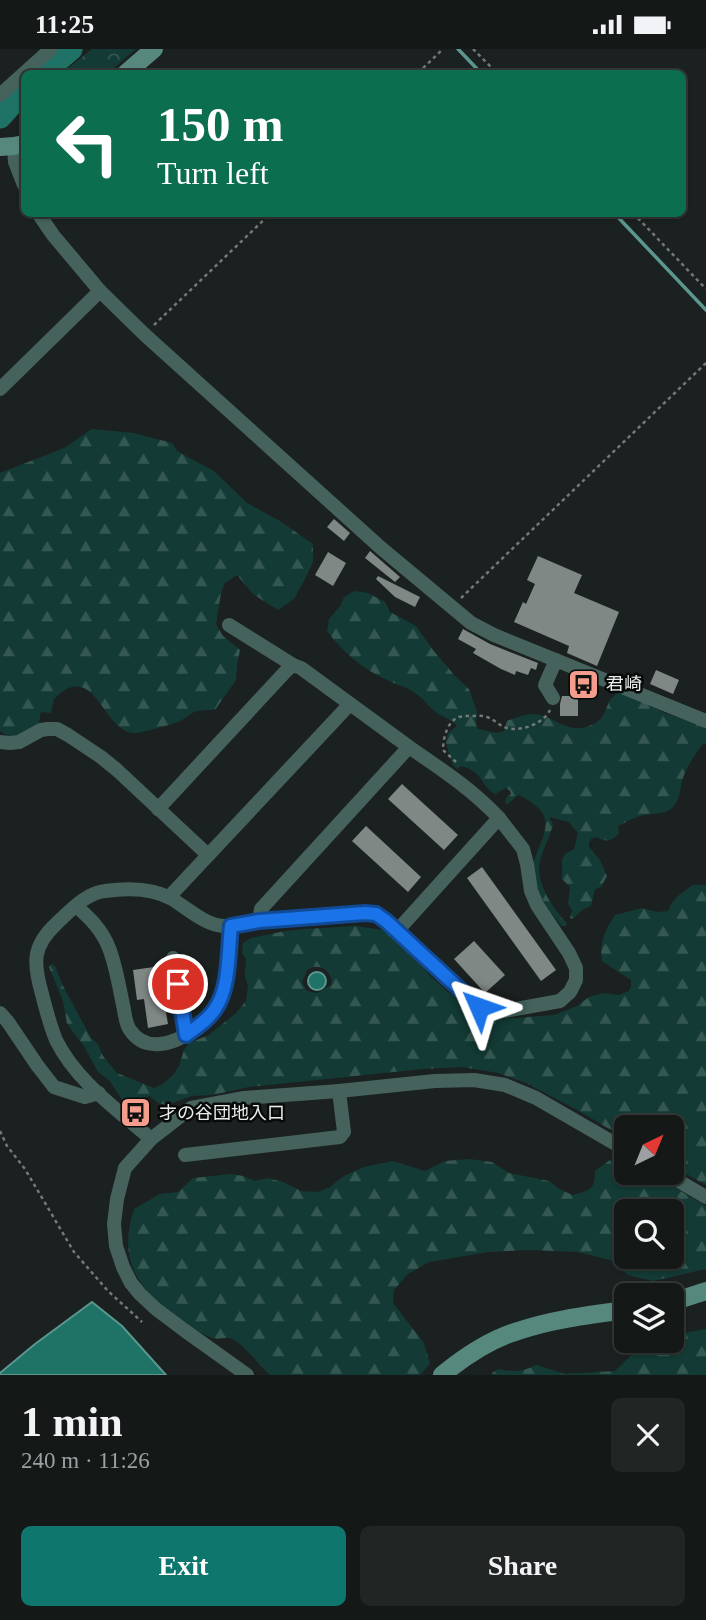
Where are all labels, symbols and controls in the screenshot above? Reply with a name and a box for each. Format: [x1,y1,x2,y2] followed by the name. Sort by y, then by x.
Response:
[35,10,94,39] text: 11:25
[157,97,284,152] text: 150 m
[42,98,133,189] icon: left
[157,155,269,191] text: Turn left
[566,667,600,701] bus stop icon: 君崎
[606,674,642,694] place label: 君崎
[148,954,208,1014] pin
[159,965,197,1003] icon: arrive
[442,970,516,1044] position arrow
[119,1096,153,1130] bus stop icon: 才の谷団地入口
[159,1103,285,1123] place label: 才の谷団地入口
[614,1115,684,1185] north arrow
[614,1115,684,1353] map controls
[614,1199,684,1269] button: search
[614,1283,684,1353] button: layers
[611,1398,685,1472] button: close
[21,1399,123,1445] text: 1 min
[21,1448,150,1473] text: 240 m · 11:26
[21,1526,346,1606] button: Exit
[360,1526,685,1606] button: Share

